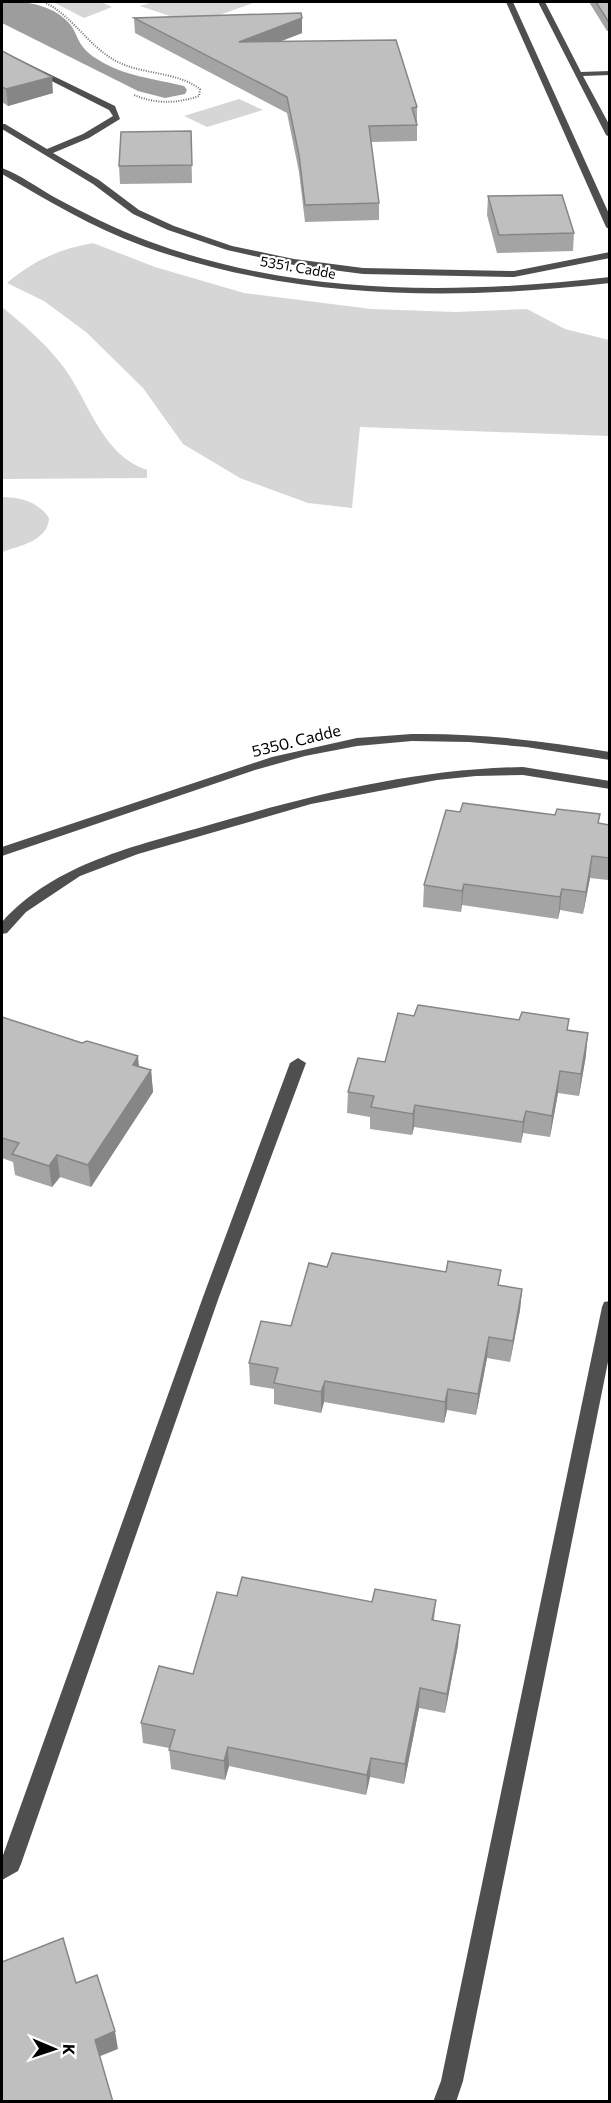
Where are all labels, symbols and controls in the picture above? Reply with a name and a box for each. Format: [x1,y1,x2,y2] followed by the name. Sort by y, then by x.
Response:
[259,252,337,282] street label: 5351. Cadde
[250,720,342,760] street label: 5350. Cadde
[24,2019,84,2079] north arrow
[60,2044,79,2055] text: K

